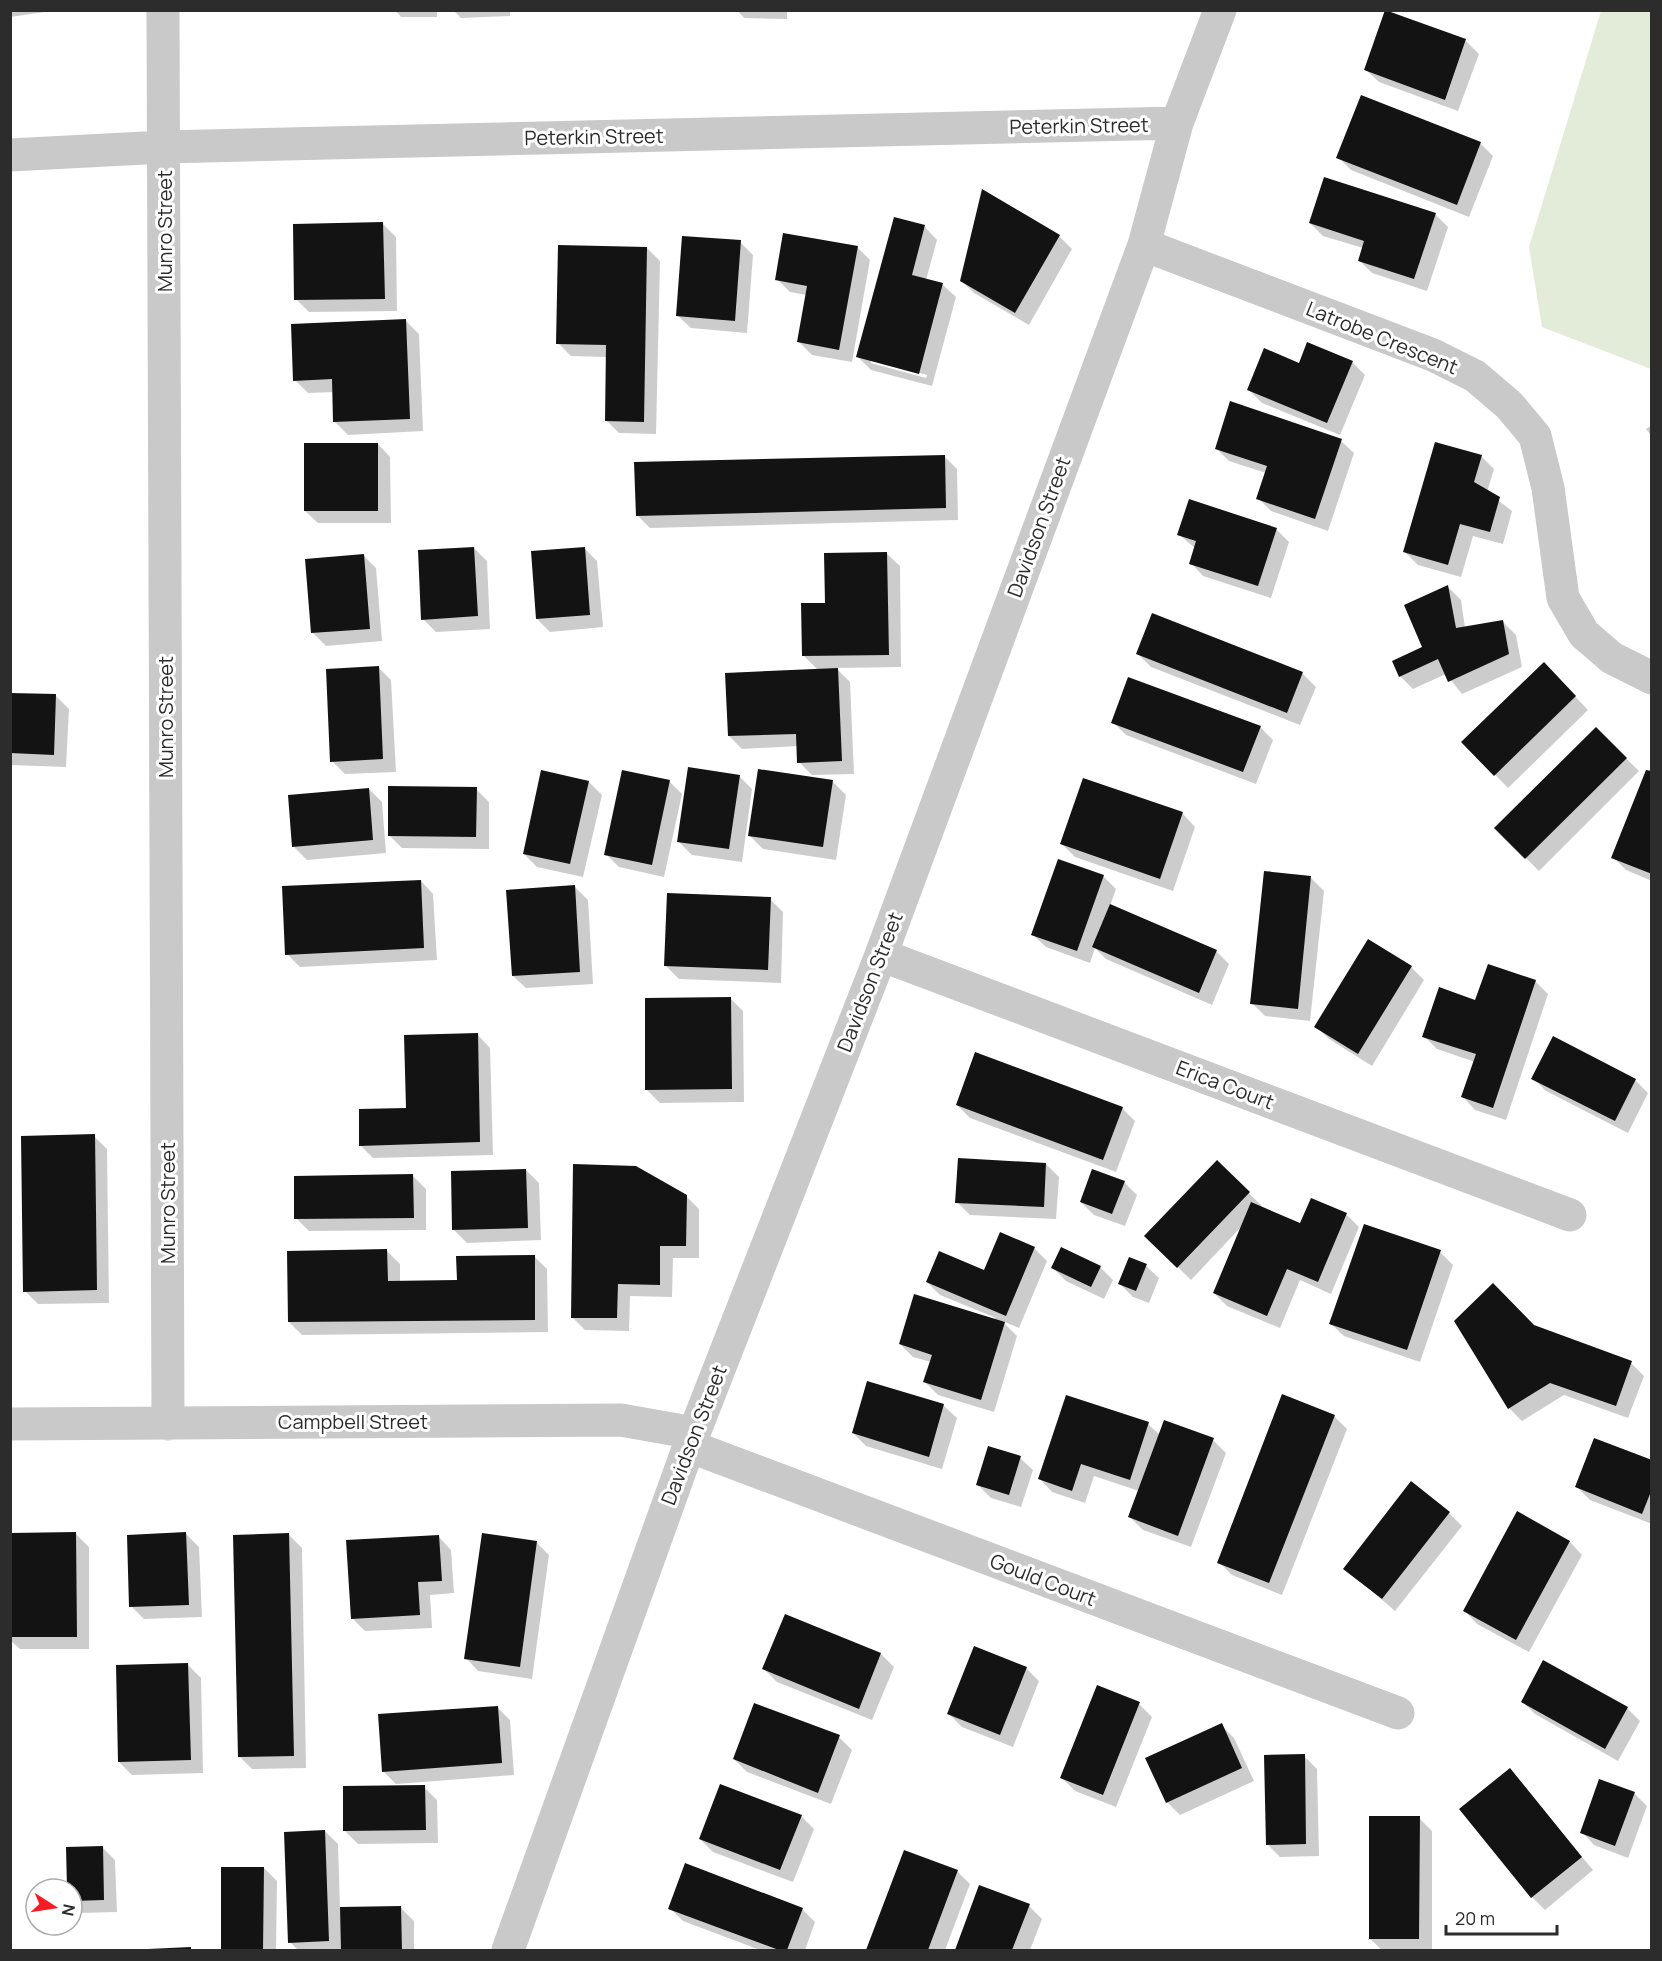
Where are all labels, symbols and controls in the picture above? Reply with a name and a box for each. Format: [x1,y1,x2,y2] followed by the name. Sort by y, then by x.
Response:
[1009,111,1149,140] street label: Peterkin Street
[524,122,664,151] street label: Peterkin Street
[151,170,178,292] street label: Munro Street
[1302,295,1462,380] street label: Latrobe Crescent
[1001,453,1076,601] street label: Davidson Street
[152,656,179,778] street label: Munro Street
[830,908,909,1056] street label: Davidson Street
[1172,1054,1278,1116] street label: Erica Court
[154,1142,181,1264] street label: Munro Street
[654,1361,733,1509] street label: Davidson Street
[278,1408,428,1435] street label: Campbell Street
[986,1547,1100,1612] street label: Gould Court
[24,1877,84,1937] north arrow
[1446,1898,1557,1936] scale bar
[57,1902,81,1918] text: N
[1455,1906,1495,1930] text: 20 m

